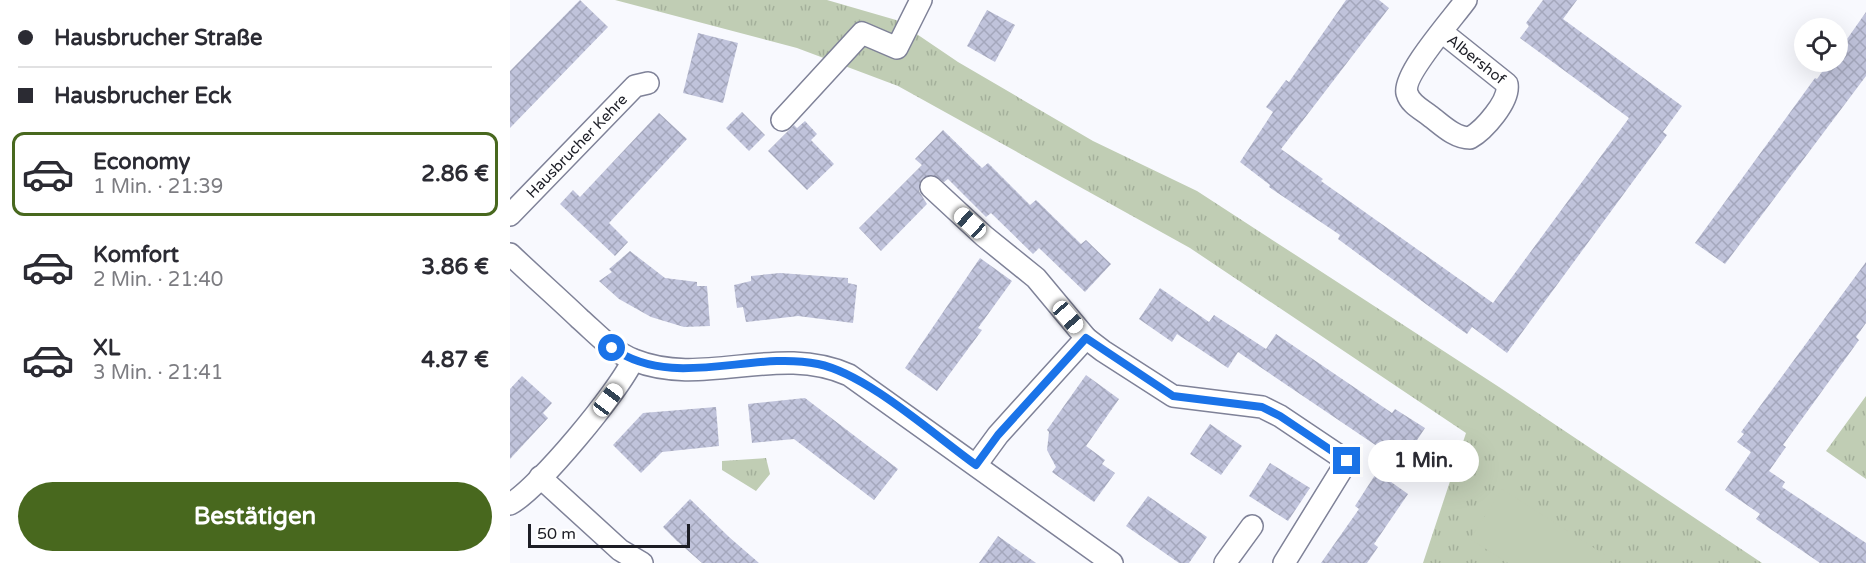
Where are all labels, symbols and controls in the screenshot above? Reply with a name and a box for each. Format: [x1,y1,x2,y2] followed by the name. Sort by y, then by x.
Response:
[1794,18,1848,72] map controls
[1794,18,1848,72] button: locate
[54,25,262,51] text: Hausbrucher Straße
[1444,31,1509,88] street label: Albershof
[54,83,232,109] text: Hausbrucher Eck
[523,90,631,202] street label: Hausbrucher Kehre
[21,147,75,201] icon: car
[93,149,190,175] text: Economy
[421,161,489,187] text: 2.86 €
[93,175,223,199] text: 1 Min. · 21:39
[951,204,989,242] car
[21,240,75,294] icon: car
[93,242,179,268] text: Komfort
[421,254,489,280] text: 3.86 €
[93,268,223,292] text: 2 Min. · 21:40
[1049,298,1087,336] car
[21,333,75,387] icon: car
[598,334,625,361] route start
[93,335,120,361] text: XL
[421,347,489,373] text: 4.87 €
[93,361,223,385] text: 3 Min. · 21:41
[590,380,626,420] car
[1368,440,1479,482] callout: 1 Min.
[1333,447,1360,474] route end
[1394,449,1453,473] text: 1 Min.
[18,482,492,551] button: Bestätigen
[528,521,690,548] scale bar
[537,524,576,544] text: 50 m

